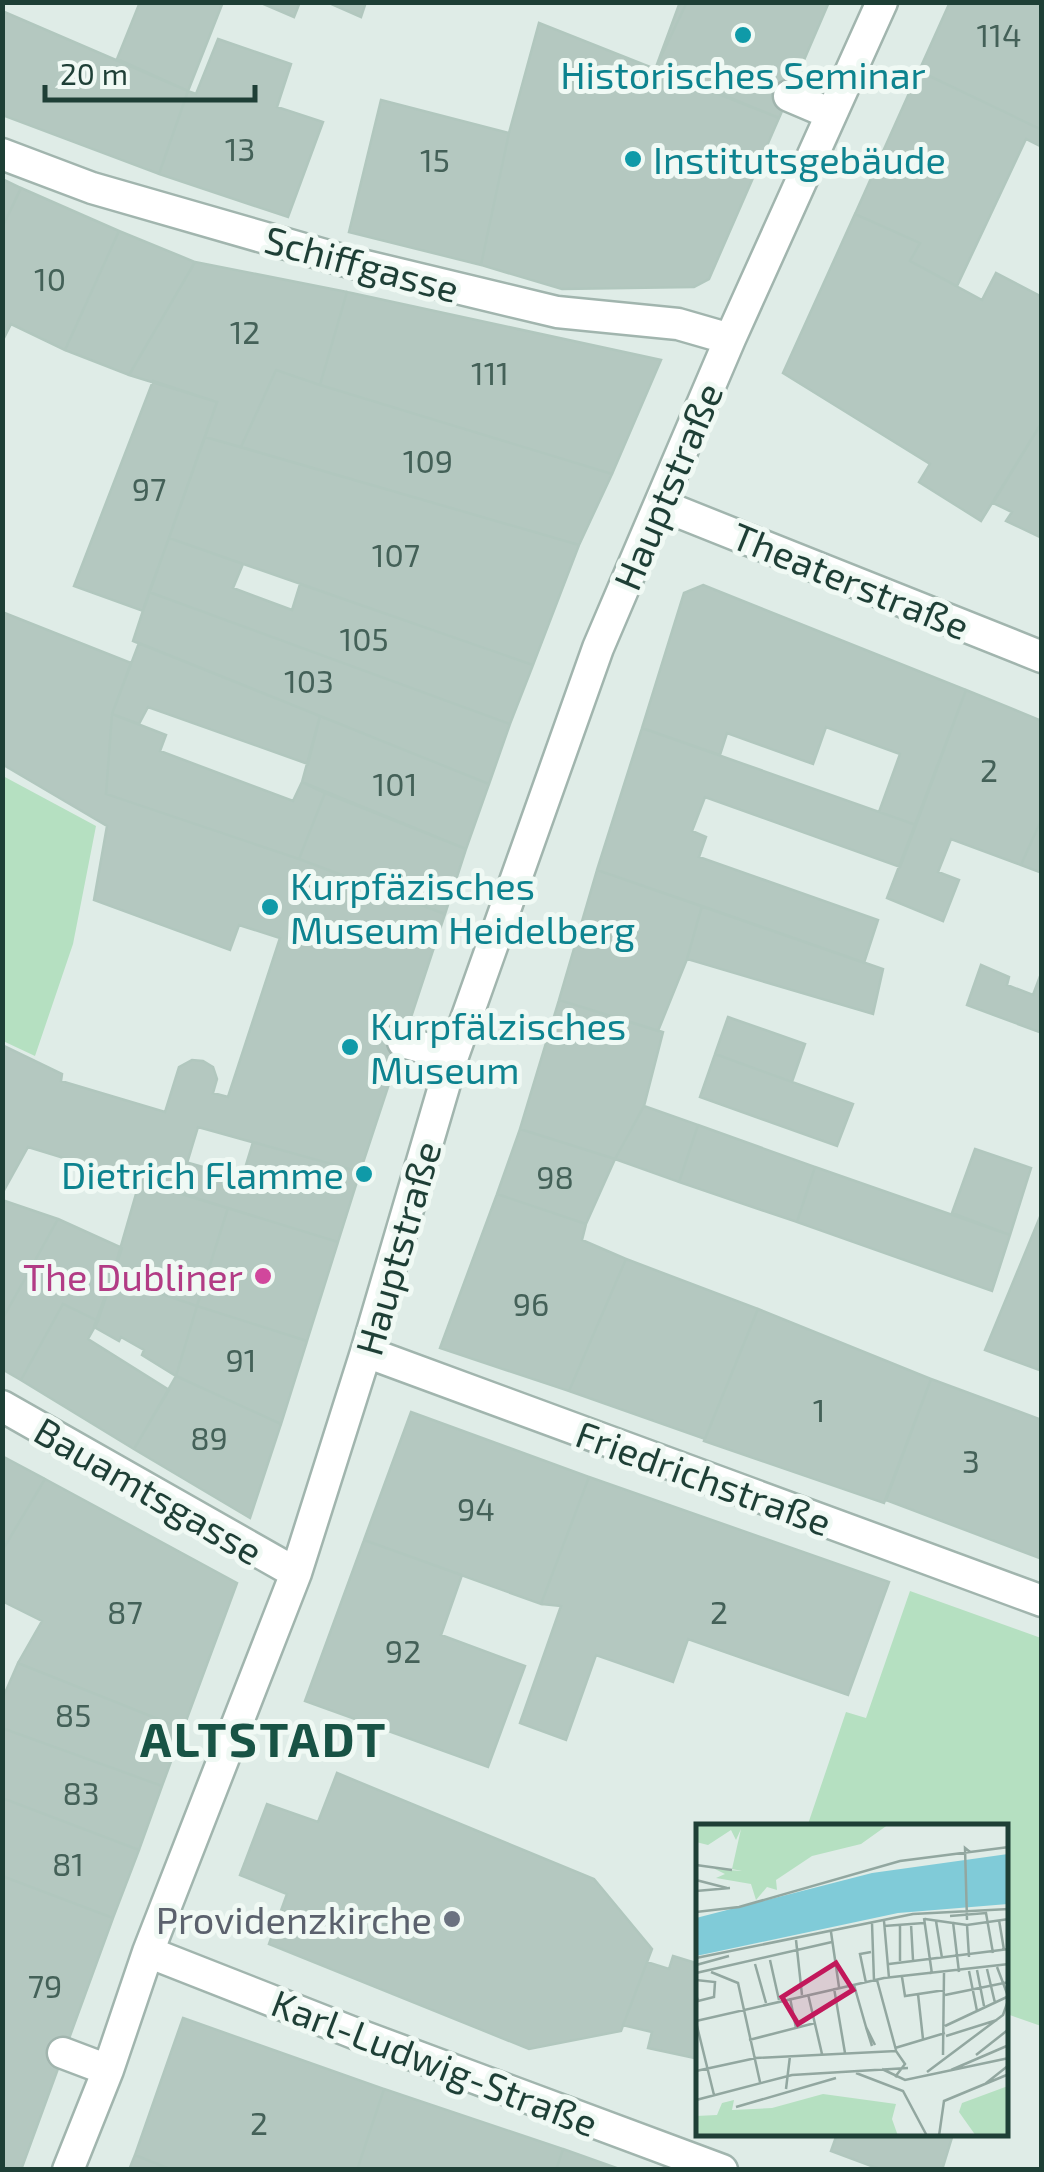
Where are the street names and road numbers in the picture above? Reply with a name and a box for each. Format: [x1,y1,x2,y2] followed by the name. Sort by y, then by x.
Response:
[260,215,464,311] street label: Schiffgasse
[603,376,731,596] street label: Hauptstraße
[726,512,976,648] street label: Theaterstraße
[345,1136,449,1360] street label: Hauptstraße
[27,1406,271,1574] street label: Bauamtsgasse
[570,1410,838,1544] street label: Friedrichstraße
[266,1979,604,2145] street label: Karl-Ludwig-Straße

